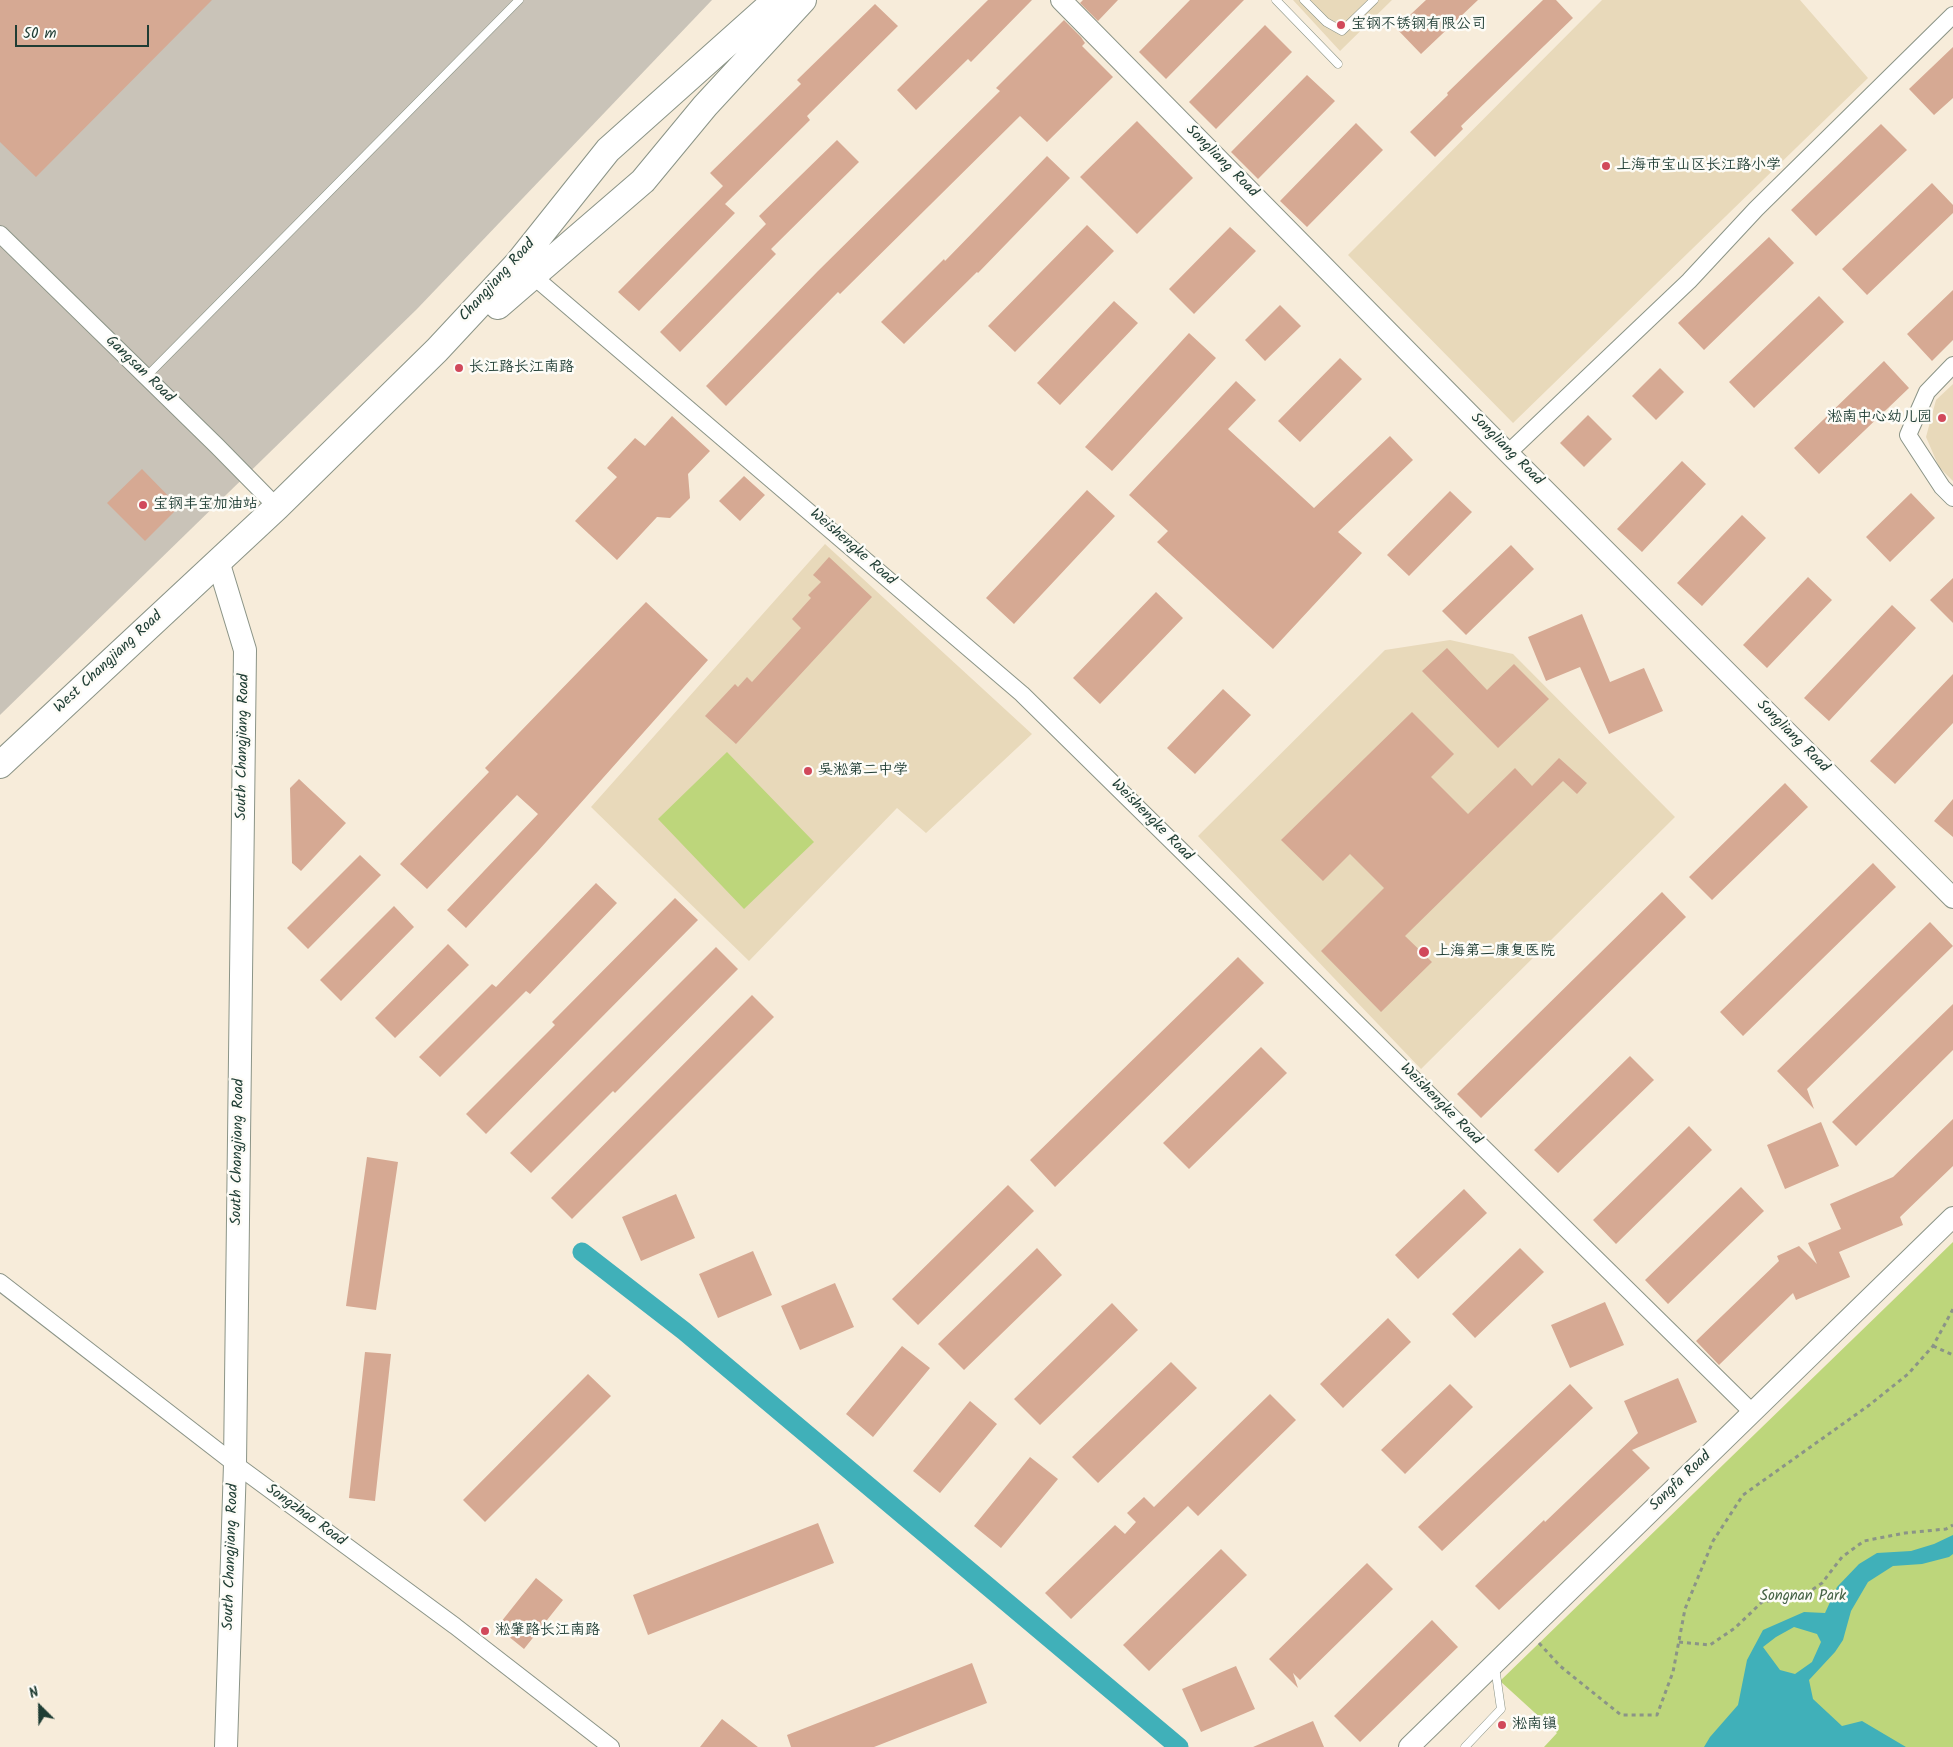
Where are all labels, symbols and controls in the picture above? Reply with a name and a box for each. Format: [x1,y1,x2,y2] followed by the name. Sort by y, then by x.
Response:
[18,15,151,47] scale bar
[1351,16,1486,34] place label: 宝钢不锈钢有限公司
[1335,19,1347,31] marker: 宝钢不锈钢有限公司
[23,22,57,46] text: 50 m
[1181,122,1261,202] street label: Songliang Road
[1616,157,1781,175] place label: 上海市宝山区长江路小学
[1600,160,1612,172] marker: 上海市宝山区长江路小学
[456,236,540,326] street label: Changjiang Road
[101,333,177,407] street label: Gangsan Road
[469,359,574,377] place label: 长江路长江南路
[453,362,465,374] marker: 长江路长江南路
[1827,409,1932,427] place label: 淞南中心幼儿园
[1466,410,1546,490] street label: Songliang Road
[1936,412,1948,424] marker: 淞南中心幼儿园
[153,496,258,514] place label: 宝钢丰宝加油站
[137,499,149,511] marker: 宝钢丰宝加油站
[805,506,899,590] street label: Weishengke Road
[51,608,167,718] street label: West Changjiang Road
[234,674,254,820] street label: South Changjiang Road
[1752,697,1832,777] street label: Songliang Road
[818,762,908,780] place label: 吴淞第二中学
[802,765,814,777] marker: 吴淞第二中学
[1106,776,1196,866] street label: Weishengke Road
[1435,943,1555,961] place label: 上海第二康复医院
[1417,945,1431,959] marker: 上海第二康复医院
[1395,1060,1485,1150] street label: Weishengke Road
[229,1079,249,1225] street label: South Changjiang Road
[1646,1448,1716,1516] street label: Songfa Road
[262,1481,348,1551] street label: Songzhao Road
[220,1483,244,1631] street label: South Changjiang Road
[1760,1588,1846,1606] park label: Songnan Park
[495,1622,600,1640] place label: 淞肇路长江南路
[479,1625,491,1637] marker: 淞肇路长江南路
[26,1681,43,1705] text: N
[15,1682,65,1732] north arrow
[1512,1716,1557,1734] place label: 淞南镇
[1496,1719,1508,1731] marker: 淞南镇

